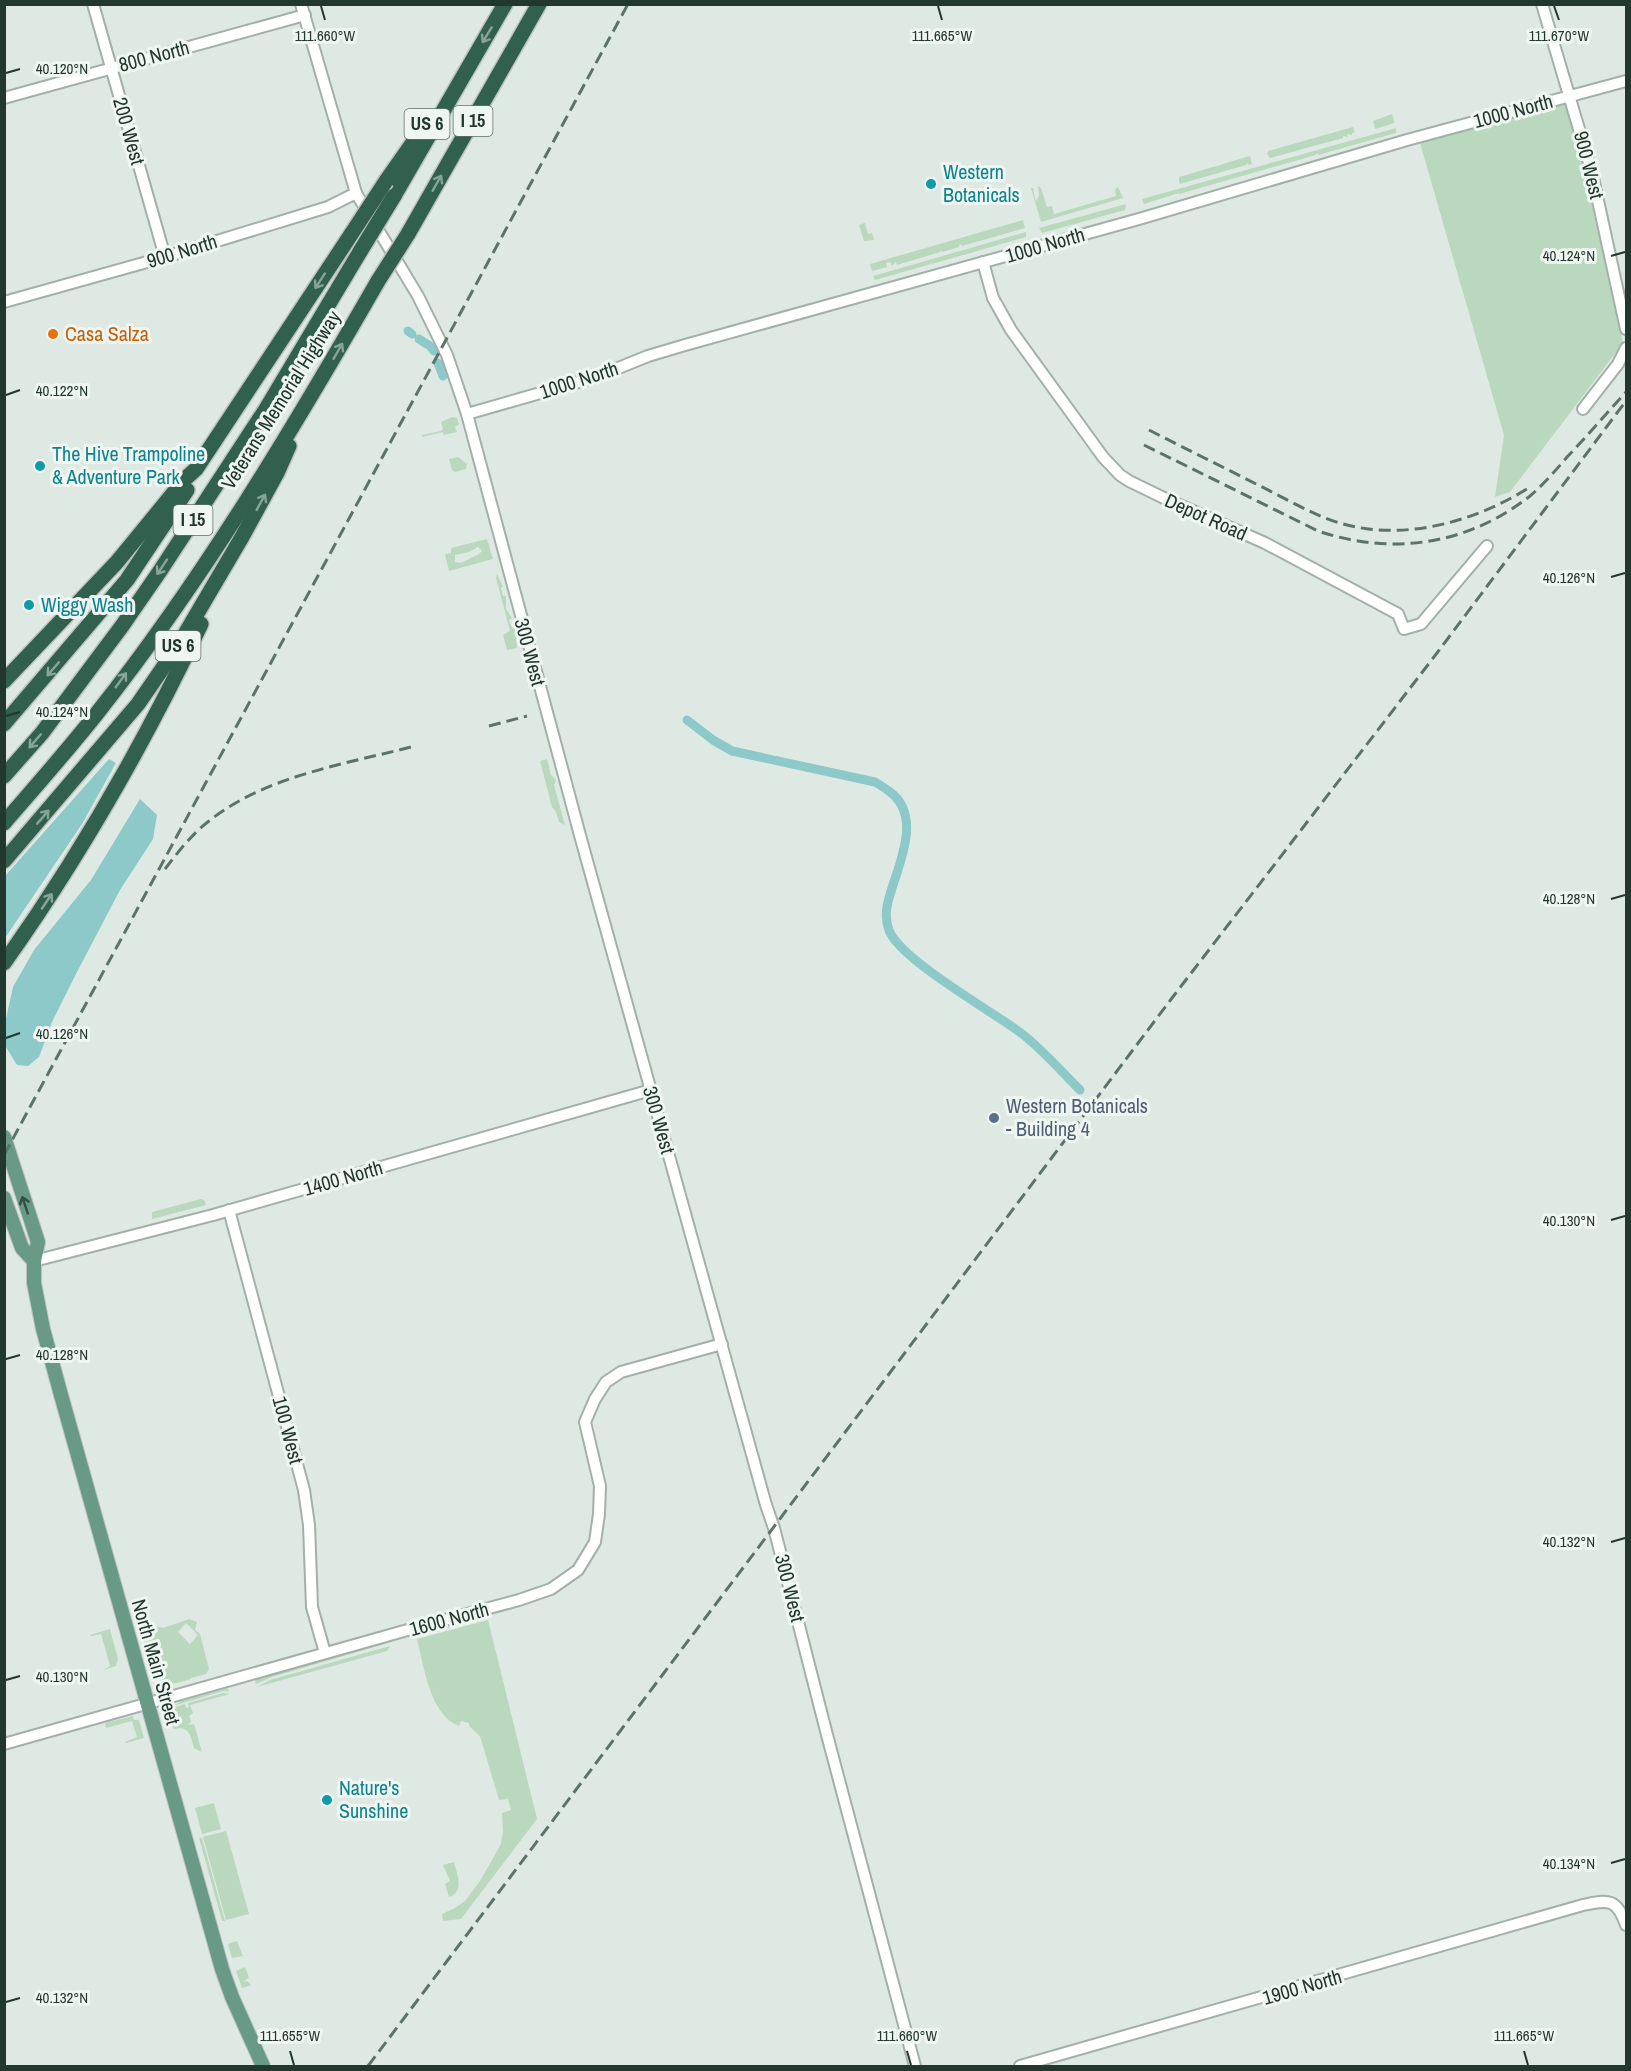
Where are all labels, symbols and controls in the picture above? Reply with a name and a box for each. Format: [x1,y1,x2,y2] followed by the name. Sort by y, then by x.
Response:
[295,25,356,46] text: 111.660°W
[912,25,973,46] text: 111.665°W
[1529,25,1590,46] text: 111.670°W
[480,26,492,43] one-way arrow
[116,33,192,78] street label: 800 North
[36,58,88,79] text: 40.120°N
[1470,87,1556,134] street label: 1000 North
[107,94,152,168] street label: 200 West
[454,106,492,136] road number: I 15
[404,109,450,139] road number: US 6
[1568,128,1611,202] street label: 900 West
[943,158,1020,208] place label: Western Botanicals
[431,175,443,192] one-way arrow
[924,177,938,191] marker: Western Botanicals
[1002,220,1088,269] street label: 1000 North
[143,227,220,274] street label: 900 North
[1543,245,1595,266] text: 40.124°N
[313,273,326,290] one-way arrow
[215,305,347,494] street label: Veterans Memorial Highway
[65,320,149,347] place label: Casa Salza
[46,327,60,341] marker: Casa Salza
[332,343,344,360] one-way arrow
[536,354,622,405] street label: 1000 North
[36,380,88,401] text: 40.122°N
[52,440,205,490] place label: The Hive Trampoline & Adventure Park
[33,459,47,473] marker: The Hive Trampoline & Adventure Park
[1161,486,1252,547] street label: Depot Road
[256,494,267,512] one-way arrow
[174,505,212,535] road number: I 15
[156,558,168,574] one-way arrow
[1543,567,1595,588] text: 40.126°N
[41,591,133,618] place label: Wiggy Wash
[22,598,36,612] marker: Wiggy Wash
[509,615,553,689] street label: 300 West
[156,631,201,661] road number: US 6
[46,661,60,676] one-way arrow
[115,673,127,689] one-way arrow
[36,701,88,722] text: 40.124°N
[28,733,42,748] one-way arrow
[36,810,50,825] one-way arrow
[1543,888,1595,909] text: 40.128°N
[41,894,53,910] one-way arrow
[36,1023,88,1044] text: 40.126°N
[637,1083,682,1157] street label: 300 West
[1006,1092,1148,1142] place label: Western Botanicals - Building 4
[987,1111,1001,1125] marker: Western Botanicals - Building 4
[300,1153,386,1202] street label: 1400 North
[19,1196,30,1215] one-way arrow
[1543,1210,1595,1231] text: 40.130°N
[36,1344,88,1365] text: 40.128°N
[267,1393,311,1467] street label: 100 West
[1543,1531,1595,1552] text: 40.132°N
[769,1551,812,1625] street label: 300 West
[406,1595,492,1642] street label: 1600 North
[126,1596,187,1728] street label: North Main Street
[36,1666,88,1687] text: 40.130°N
[339,1774,408,1824] place label: Nature's Sunshine
[320,1793,334,1807] marker: Nature's Sunshine
[1543,1853,1595,1874] text: 40.134°N
[1259,1962,1345,2011] street label: 1900 North
[36,1987,88,2008] text: 40.132°N
[260,2025,321,2046] text: 111.655°W
[877,2025,938,2046] text: 111.660°W
[1494,2025,1555,2046] text: 111.665°W

